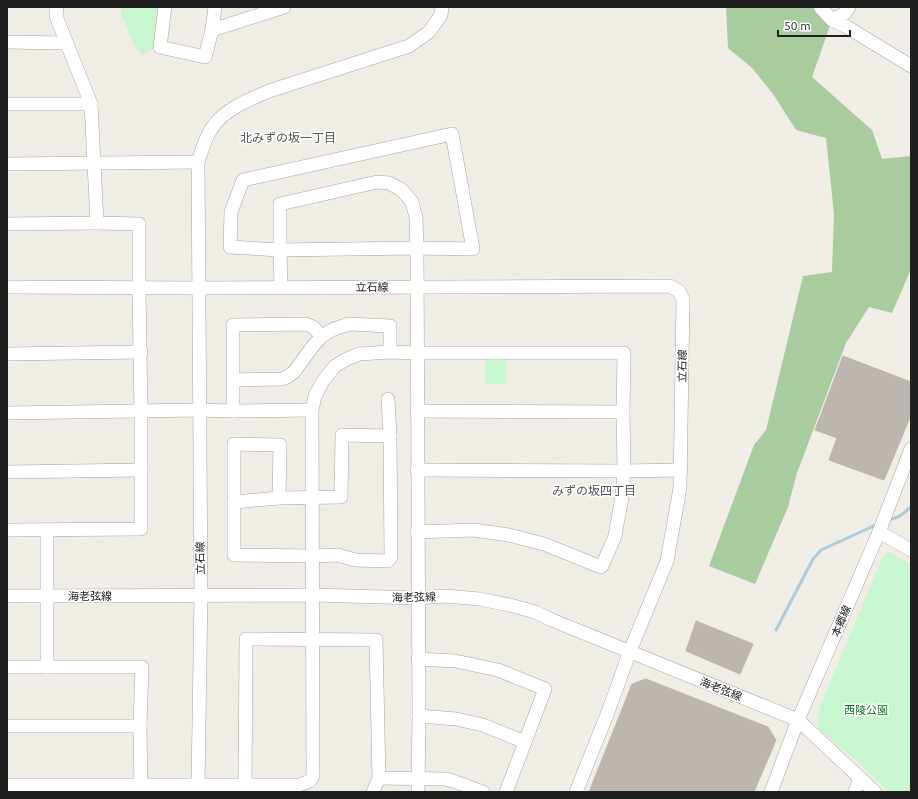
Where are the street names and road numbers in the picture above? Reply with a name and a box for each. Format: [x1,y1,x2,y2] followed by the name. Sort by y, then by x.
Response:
[356,281,389,293] street label: 立石線
[676,349,688,383] street label: 立石線
[194,541,206,575] street label: 立石線
[68,590,112,602] street label: 海老弦線
[392,591,436,603] street label: 海老弦線
[829,603,853,639] street label: 本郷線
[698,675,744,703] street label: 海老弦線

